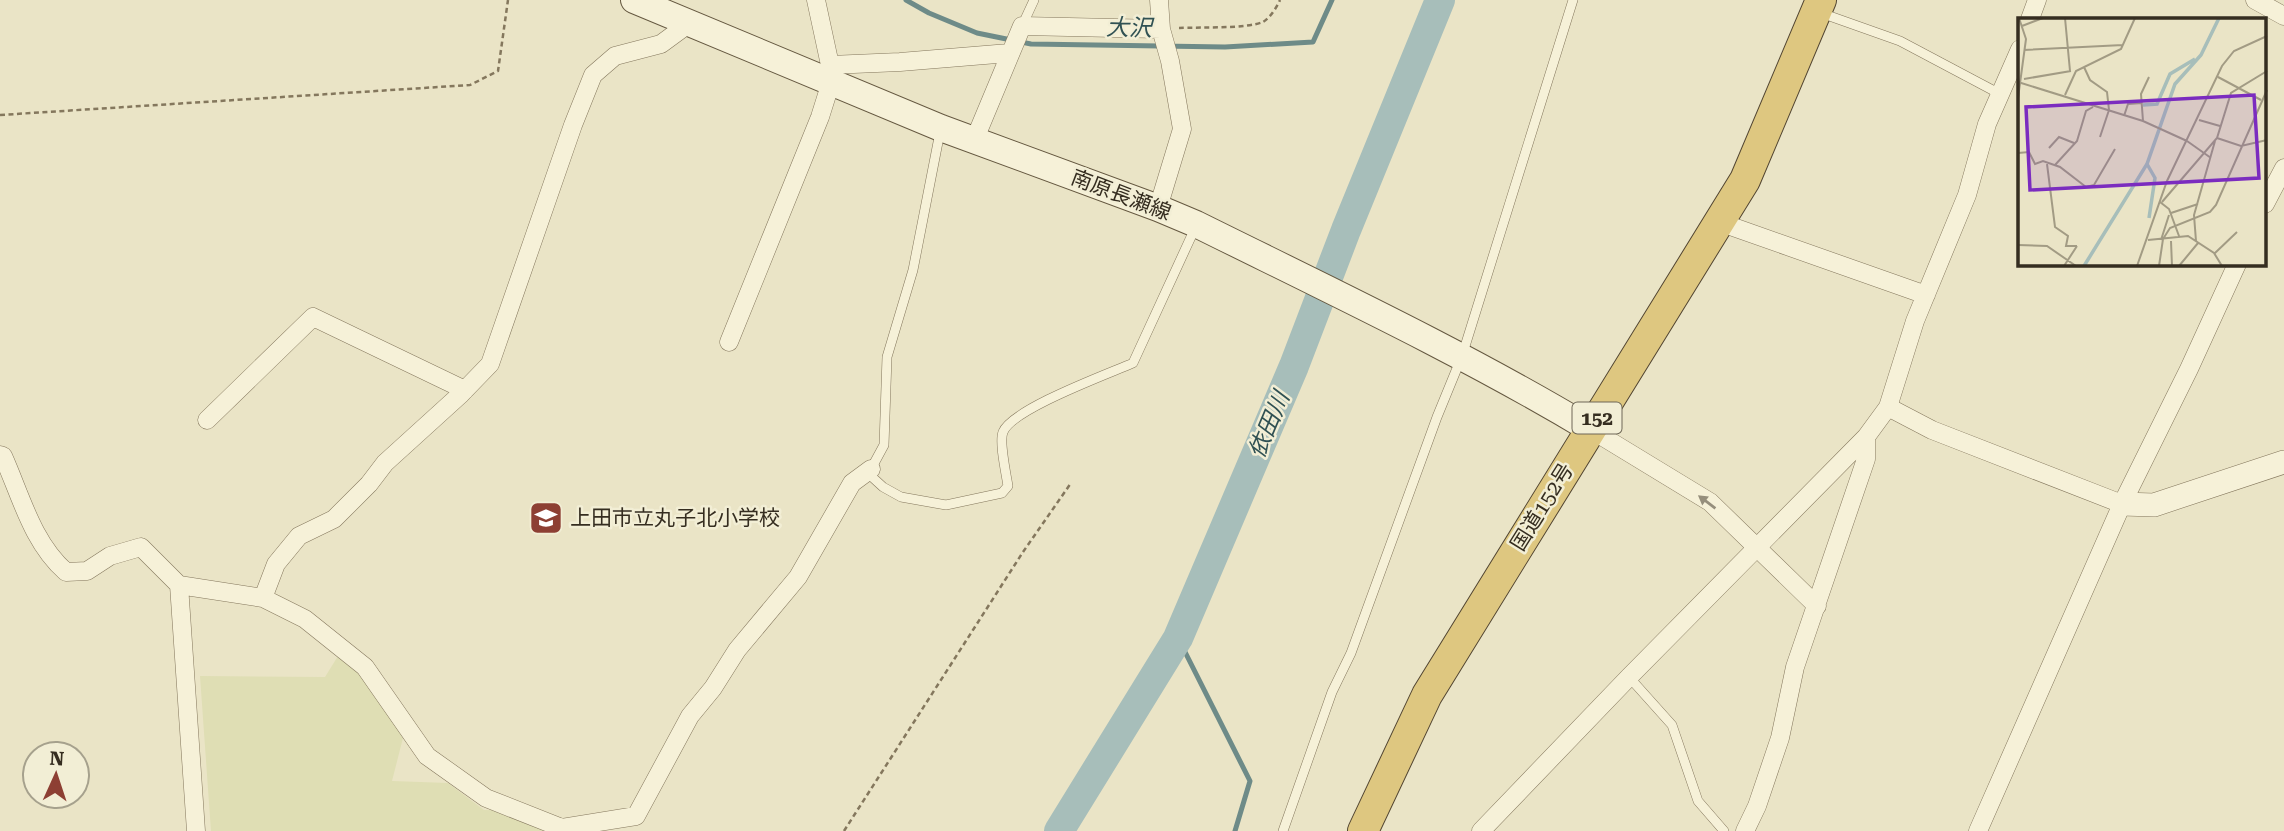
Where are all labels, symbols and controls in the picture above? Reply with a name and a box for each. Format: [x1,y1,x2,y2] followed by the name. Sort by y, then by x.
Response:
[1106,14,1155,42] water label: 大沢
[2018,18,2266,266] inset map
[1068,165,1174,225] street label: 南原長瀬線
[1243,385,1296,462] water label: 依田川
[1572,402,1622,434] road number: 152
[1506,459,1578,555] street label: 国道152号
[1698,495,1716,509] one-way arrow
[527,499,565,537] school or university icon: 上田市立丸子北小学校
[570,506,780,530] place label: 上田市立丸子北小学校
[21,740,91,810] north arrow
[49,747,65,770] text: N

